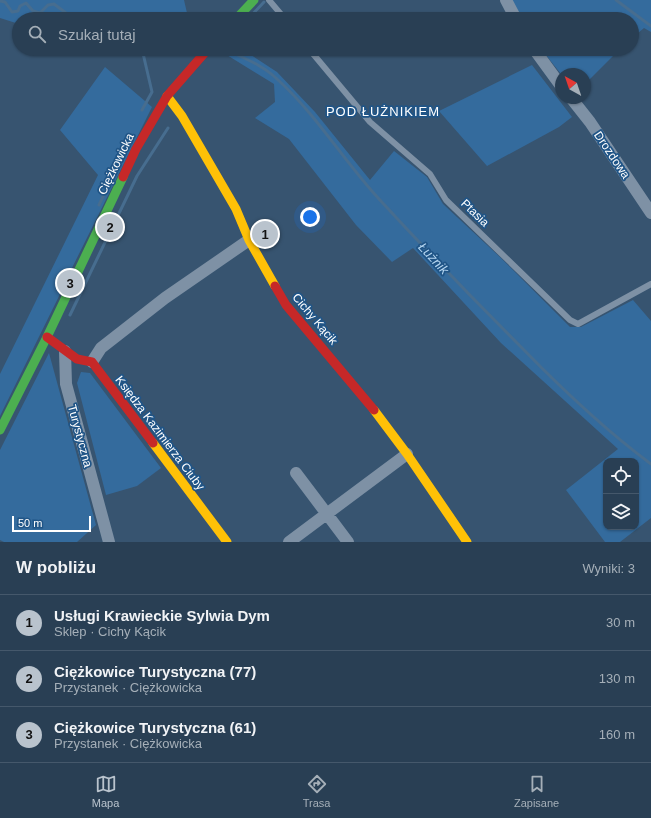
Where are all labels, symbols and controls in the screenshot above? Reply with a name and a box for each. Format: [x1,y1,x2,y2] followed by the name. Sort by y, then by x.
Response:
[12,12,639,56] search box
[26,23,48,45] icon: search
[58,26,136,43] text: Szukaj tutaj
[555,68,591,104] north arrow
[326,104,440,119] district label: POD ŁUŻNIKIEM
[591,129,633,182] street label: Drozdowa
[95,131,137,197] street label: Ciężkowicka
[458,196,492,230] street label: Ptasia
[300,207,320,227] your location
[97,212,123,242] pin: 2
[252,219,278,249] pin: 1
[415,239,453,278] water label: Łużnik
[57,268,83,298] pin: 3
[289,290,341,348] street label: Cichy Kącik
[112,373,208,493] street label: Księdza Kazimierza Ciuby
[65,403,95,469] street label: Turystyczna
[603,458,639,530] map controls
[603,458,639,494] button: locate
[603,494,639,530] button: layers
[12,514,91,533] scale bar
[18,517,42,529] text: 50 m
[16,558,96,577] text: W pobliżu
[582,561,635,576] text: Wyniki: 3
[54,607,270,624] text: Usługi Krawieckie Sylwia Dym
[25,615,33,630] text: 1
[606,615,635,630] text: 30 m
[54,624,166,639] text: Sklep · Cichy Kącik
[54,663,256,680] text: Ciężkowice Turystyczna (77)
[25,671,33,686] text: 2
[599,671,635,686] text: 130 m
[54,680,202,695] text: Przystanek · Ciężkowicka
[54,719,256,736] text: Ciężkowice Turystyczna (61)
[25,727,33,742] text: 3
[599,727,635,742] text: 160 m
[54,736,202,751] text: Przystanek · Ciężkowicka
[92,773,119,809] tab: Mapa
[303,773,330,809] tab: Trasa
[514,773,559,809] tab: Zapisane

